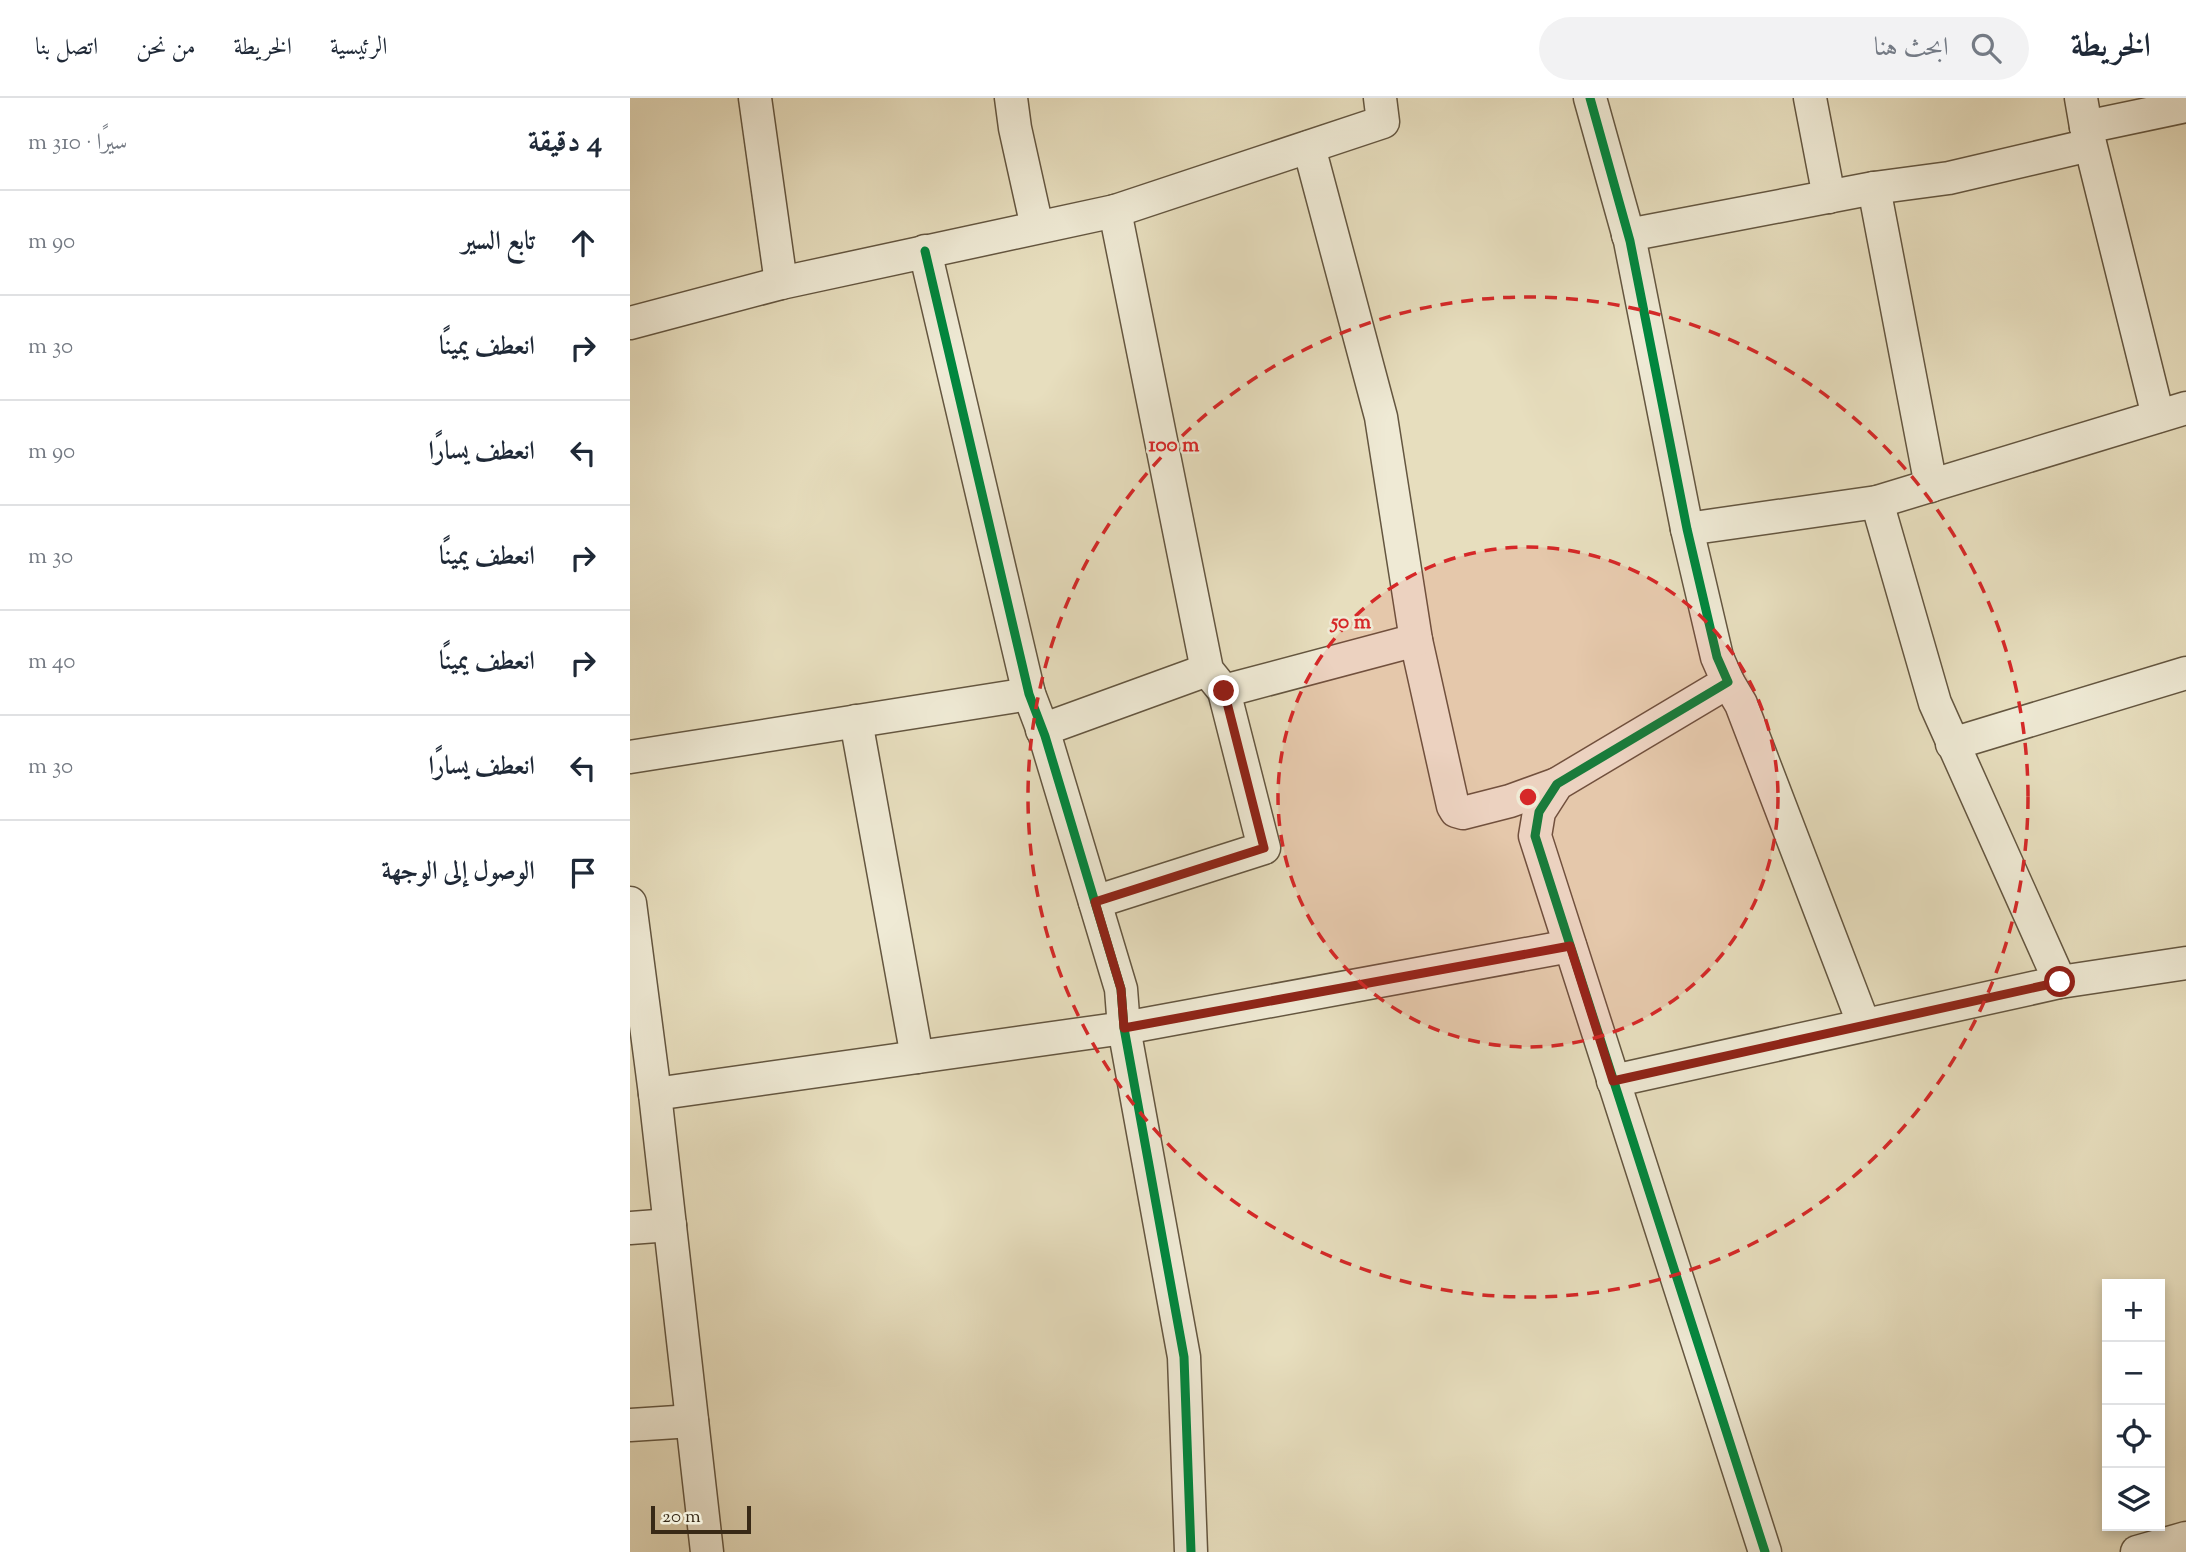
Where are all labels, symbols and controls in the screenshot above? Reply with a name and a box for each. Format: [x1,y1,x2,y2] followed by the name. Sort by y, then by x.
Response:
[1539,17,2029,80] search box
[2071,24,2151,72] text: الخريطة
[1967,29,2005,67] icon: search
[1874,30,1949,67] text: ابحث هنا
[35,31,98,65] text: اتصل بنا
[136,31,196,65] text: من نحن
[234,31,292,65] text: الخريطة
[330,31,388,65] text: الرئيسية
[528,122,602,165] text: 4 دقيقة
[28,127,127,160] text: سيرًا · 310 m
[462,224,535,261] text: تابع السير
[564,224,602,262] icon: ahead
[28,226,75,259] text: 90 m
[439,329,535,366] text: انعطف يمينًا
[564,329,602,367] icon: right
[28,331,73,364] text: 30 m
[1149,431,1200,461] text: 100 m
[428,434,535,471] text: انعطف يسارًا
[564,434,602,472] icon: left
[28,436,75,469] text: 90 m
[439,539,535,576] text: انعطف يمينًا
[564,539,602,577] icon: right
[28,541,73,574] text: 30 m
[1329,608,1372,638] text: 50 m
[439,644,535,681] text: انعطف يمينًا
[564,644,602,682] icon: right
[28,646,76,679] text: 40 m
[1208,675,1239,706] route end
[428,749,535,786] text: انعطف يسارًا
[564,749,602,787] icon: left
[28,751,73,784] text: 30 m
[1516,785,1540,809] centre of rings
[381,854,535,891] text: الوصول إلى الوجهة
[564,854,602,892] icon: arrive
[2044,966,2075,997] route start
[2102,1279,2165,1531] map controls
[2102,1279,2165,1342] button: +
[2102,1342,2165,1405] button: −
[2102,1405,2165,1468] button: locate
[2102,1468,2165,1531] button: layers
[651,1503,751,1535] scale bar
[662,1504,701,1531] text: 20 m

